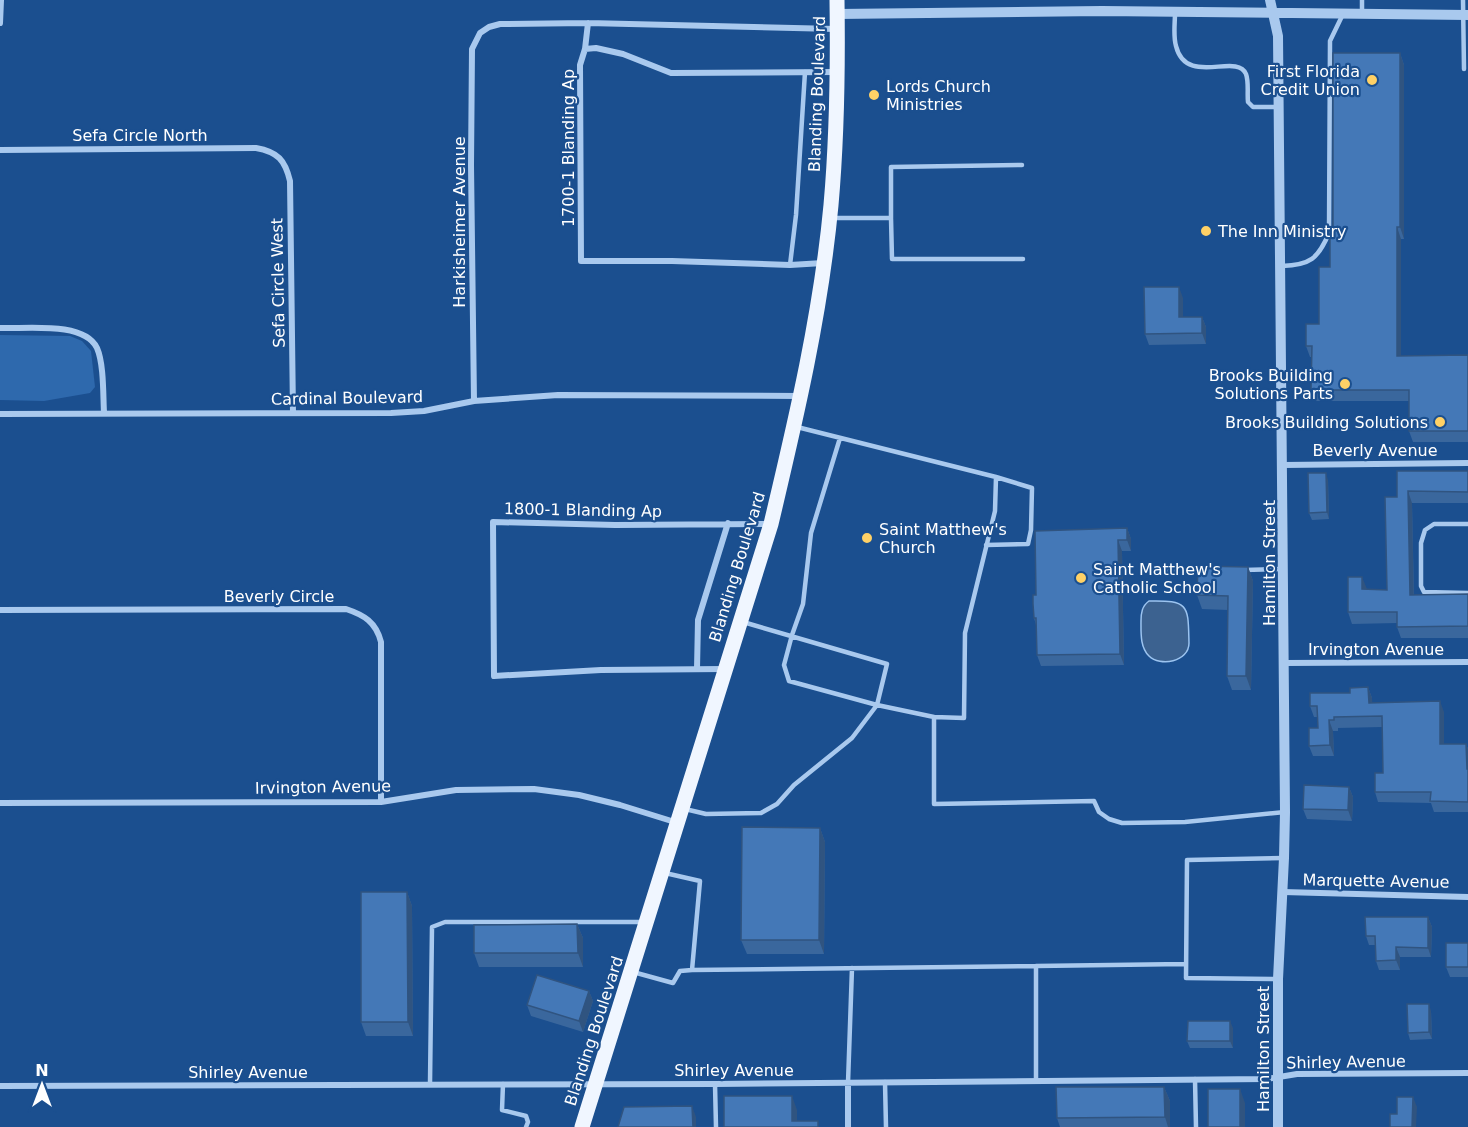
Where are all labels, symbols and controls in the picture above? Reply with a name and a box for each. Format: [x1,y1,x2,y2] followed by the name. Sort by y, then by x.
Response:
[805,16,829,172] street label: Blanding Boulevard
[1261,62,1360,99] place label: First Florida Credit Union
[559,69,578,227] street label: 1700-1 Blanding Ap
[1365,73,1379,87] marker: First Florida Credit Union
[886,77,991,114] place label: Lords Church Ministries
[867,88,881,102] marker: Lords Church Ministries
[72,126,208,145] street label: Sefa Circle North
[450,136,469,308] street label: Harkisheimer Avenue
[267,218,289,348] street label: Sefa Circle West
[1217,222,1346,241] place label: The Inn Ministry
[1199,224,1213,238] marker: The Inn Ministry
[1209,366,1333,403] place label: Brooks Building Solutions Parts
[1338,377,1352,391] marker: Brooks Building Solutions Parts
[271,387,423,409] street label: Cardinal Boulevard
[1225,413,1428,432] place label: Brooks Building Solutions
[1433,415,1447,429] marker: Brooks Building Solutions
[1312,441,1438,460] street label: Beverly Avenue
[705,489,769,645] street label: Blanding Boulevard
[504,499,662,521] street label: 1800-1 Blanding Ap
[1260,500,1279,626] street label: Hamilton Street
[879,520,1007,557] place label: Saint Matthew's Church
[860,531,874,545] marker: Saint Matthew's Church
[1093,560,1221,597] place label: Saint Matthew's Catholic School
[1074,571,1088,585] marker: Saint Matthew's Catholic School
[224,587,334,606] street label: Beverly Circle
[1308,640,1444,659] street label: Irvington Avenue
[255,776,391,798] street label: Irvington Avenue
[1302,870,1450,892] street label: Marquette Avenue
[561,954,627,1108] street label: Blanding Boulevard
[1254,986,1273,1112] street label: Hamilton Street
[1286,1051,1406,1073] street label: Shirley Avenue
[12,1055,72,1115] north arrow
[35,1061,49,1080] text: N
[674,1061,794,1080] street label: Shirley Avenue
[188,1063,308,1082] street label: Shirley Avenue

